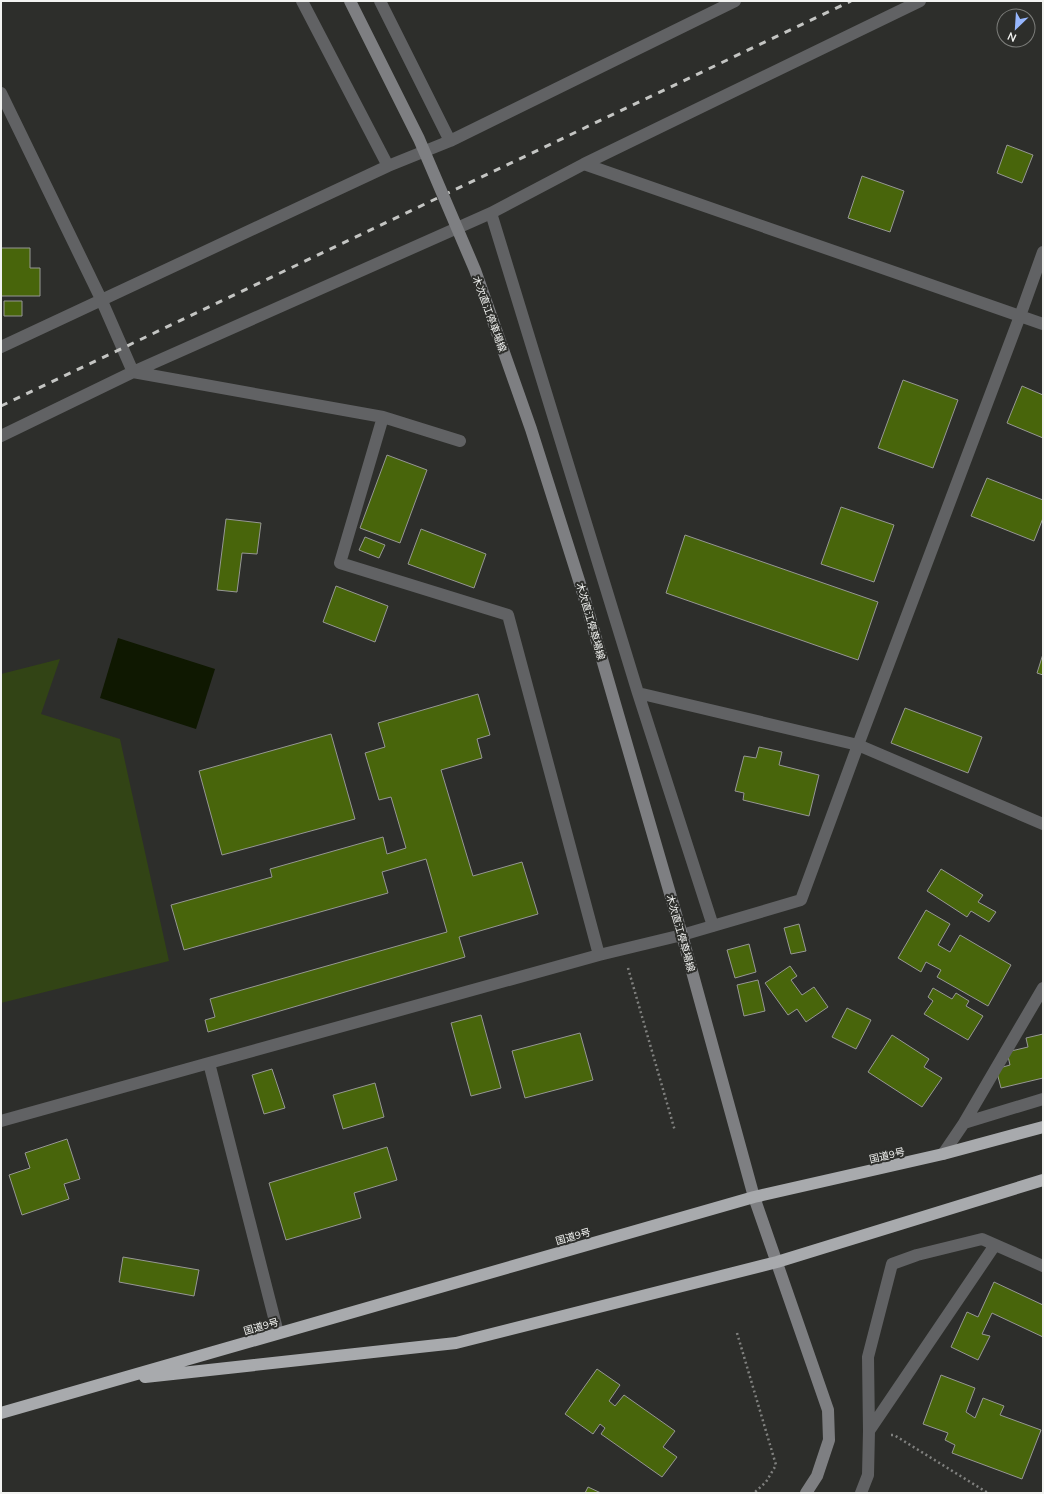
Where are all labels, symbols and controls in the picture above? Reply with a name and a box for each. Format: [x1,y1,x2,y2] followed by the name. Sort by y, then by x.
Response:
[996,8,1036,48] north arrow
[1005,28,1019,45] text: N
[469,274,509,354] street label: 木次直江停車場線
[572,581,608,662] street label: 木次直江停車場線
[662,893,698,974] street label: 木次直江停車場線
[868,1145,906,1167] street label: 国道9号
[554,1225,593,1249] street label: 国道9号
[242,1315,281,1339] street label: 国道9号

